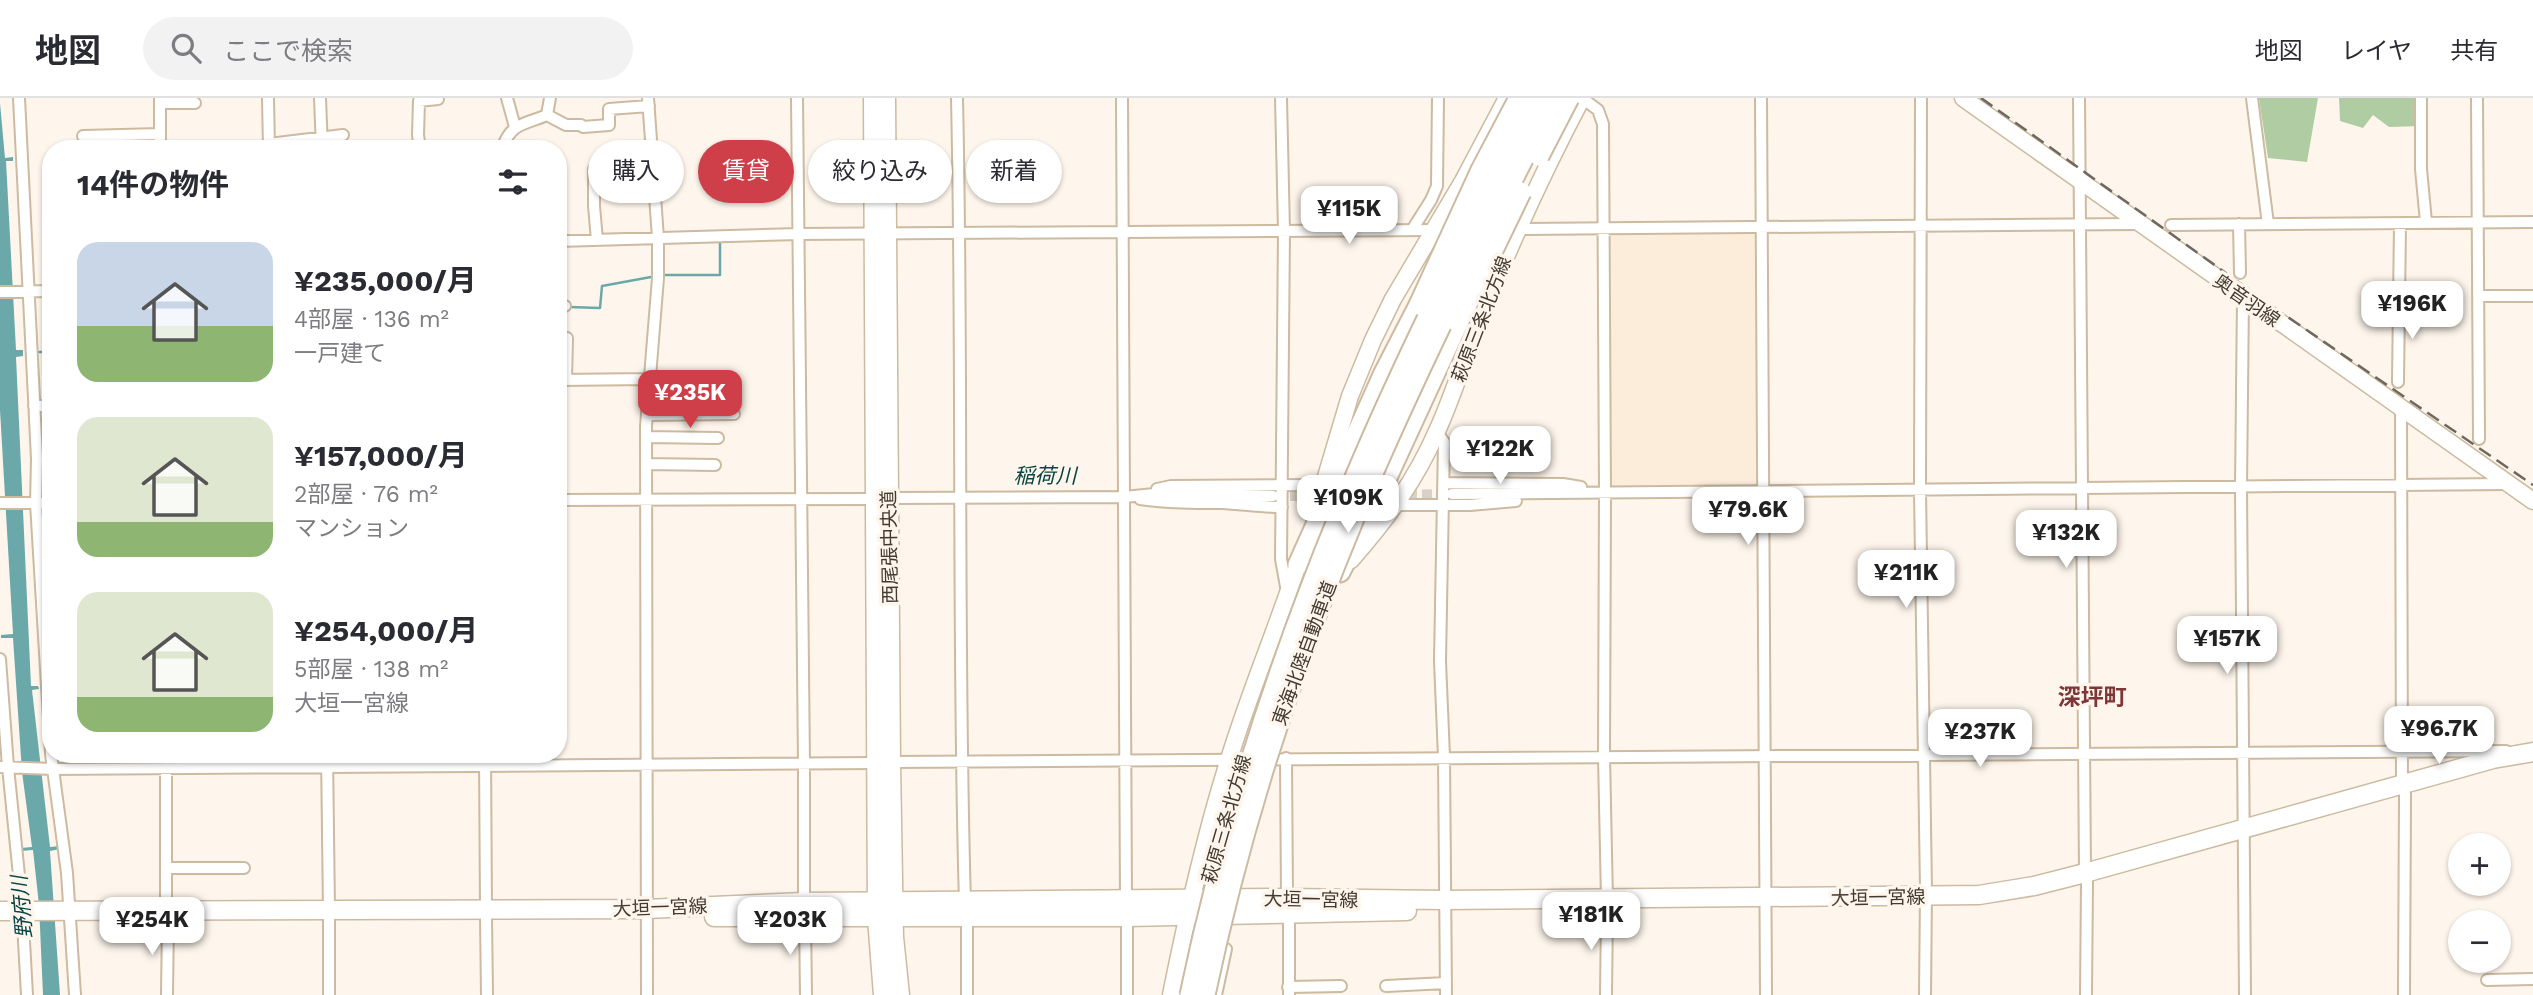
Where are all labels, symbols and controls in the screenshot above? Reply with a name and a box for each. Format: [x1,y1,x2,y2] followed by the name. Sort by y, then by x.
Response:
[143,17,633,80] search box
[167,29,205,67] icon: search
[35,31,101,70] text: 地図
[223,36,353,66] text: ここで検索
[2255,37,2303,65] text: 地図
[2341,37,2412,65] text: レイヤ
[2450,37,2498,65] text: 共有
[588,140,684,203] chip: 購入
[698,140,794,203] chip: 賃貸
[808,140,952,203] chip: 絞り込み
[966,140,1062,203] chip: 新着
[494,163,532,201] icon: filters
[77,167,229,202] text: 14件の物件
[1300,186,1398,246] pin: ¥115K
[1317,195,1381,222] text: ¥115K
[1447,253,1516,385] street label: 萩原三条北方線
[294,263,477,298] text: ¥235,000/月
[2209,269,2284,332] street label: 奥音羽線
[133,270,217,354] icon: home
[2363,282,2461,341] pin: ¥196K
[2377,290,2447,317] text: ¥196K
[294,306,449,333] text: 4部屋 · 136 m²
[294,340,386,367] text: 一戸建て
[641,370,739,430] pin: ¥235K
[654,379,726,406] text: ¥235K
[1451,426,1549,486] pin: ¥122K
[1466,435,1534,462] text: ¥122K
[294,438,468,473] text: ¥157,000/月
[133,445,217,529] icon: home
[1014,463,1078,488] water label: 稲荷川
[1299,476,1397,535] pin: ¥109K
[294,481,438,508] text: 2部屋 · 76 m²
[1313,484,1383,511] text: ¥109K
[1691,488,1805,547] pin: ¥79.6K
[877,490,902,604] street label: 西尾張中央道
[1708,496,1788,523] text: ¥79.6K
[2017,510,2115,570] pin: ¥132K
[294,515,409,542] text: マンション
[2032,519,2100,546] text: ¥132K
[1857,550,1955,610] pin: ¥211K
[1874,559,1938,586] text: ¥211K
[1268,578,1341,729] street label: 東海北陸自動車道
[294,613,478,648] text: ¥254,000/月
[2178,616,2276,676] pin: ¥157K
[133,620,217,704] icon: home
[2193,625,2261,652] text: ¥157K
[294,656,449,683] text: 5部屋 · 138 m²
[2058,684,2127,711] district label: 深坪町
[294,690,409,717] text: 大垣一宮線
[2382,706,2496,766] pin: ¥96.7K
[1931,710,2029,769] pin: ¥237K
[2400,715,2478,742] text: ¥96.7K
[1944,718,2016,745] text: ¥237K
[1197,752,1256,886] street label: 萩原三条北方線
[2448,833,2511,973] map controls
[2448,833,2511,896] button: +
[6,873,37,940] water label: 野府川
[1830,885,1926,910] street label: 大垣一宮線
[1263,887,1359,912] street label: 大垣一宮線
[1542,892,1640,952] pin: ¥181K
[612,894,708,921] street label: 大垣一宮線
[103,898,201,957] pin: ¥254K
[741,898,839,957] pin: ¥203K
[1558,901,1624,928] text: ¥181K
[115,906,189,933] text: ¥254K
[753,906,827,933] text: ¥203K
[2448,910,2511,973] button: −

